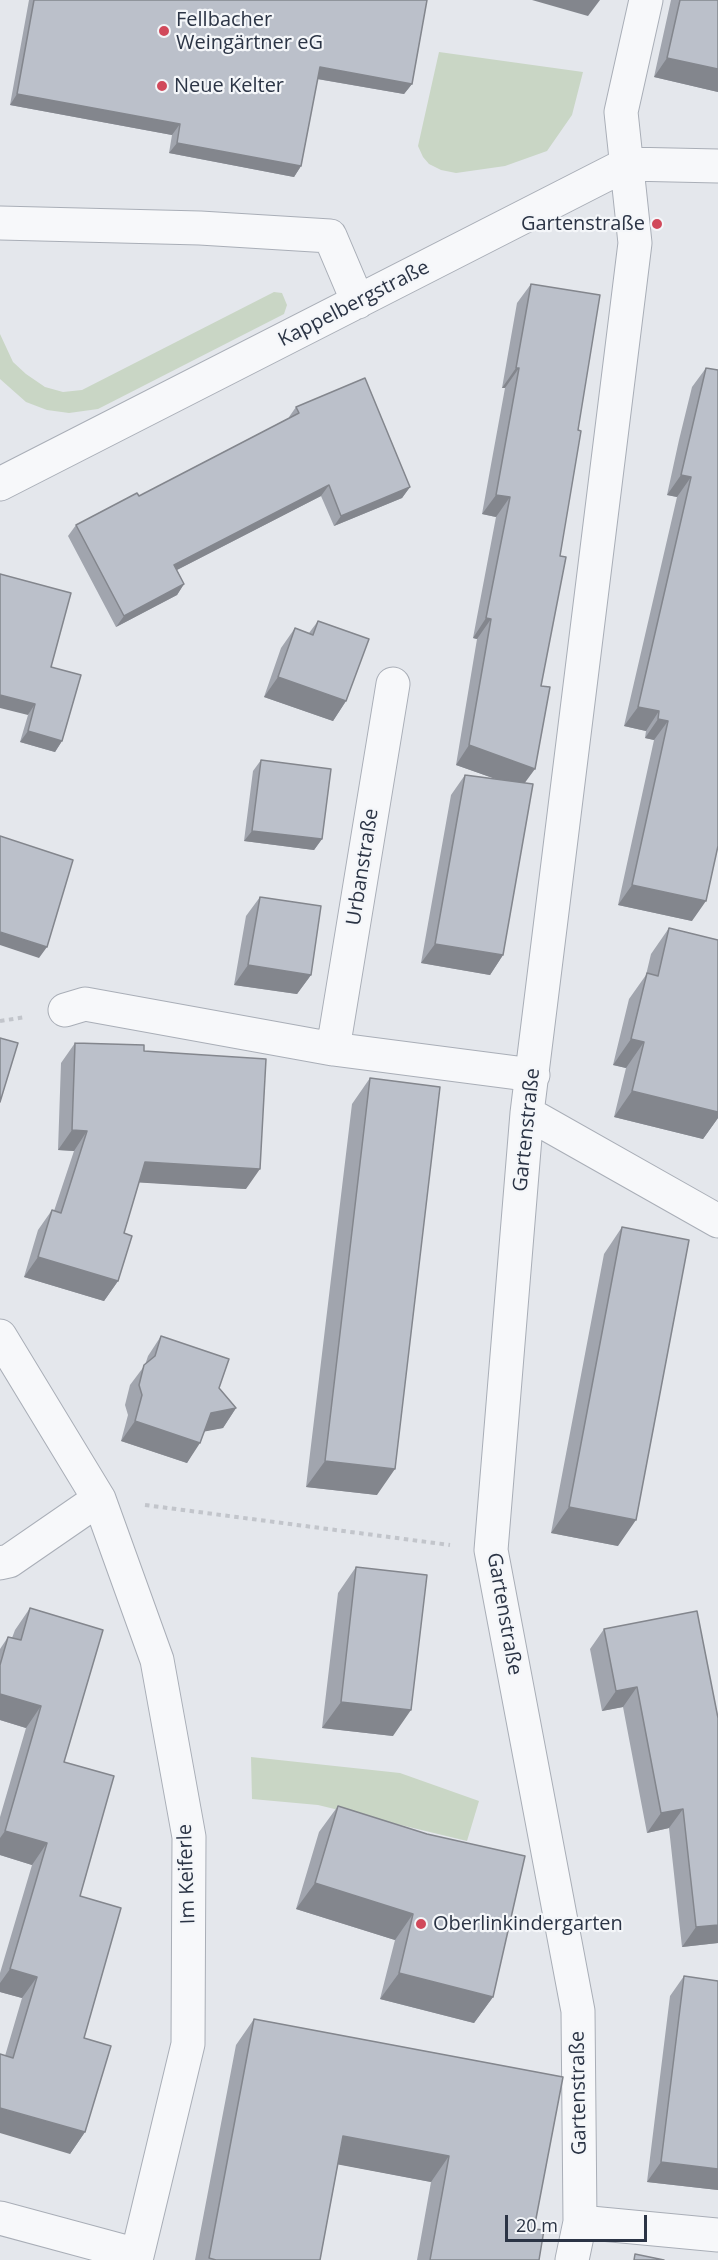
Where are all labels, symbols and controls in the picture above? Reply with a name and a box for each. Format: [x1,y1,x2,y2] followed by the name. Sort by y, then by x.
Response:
[176,8,323,55] place label: Fellbacher Weingärtner eG
[157,24,171,38] marker: Fellbacher Weingärtner eG
[174,74,284,98] place label: Neue Kelter
[155,79,169,93] marker: Neue Kelter
[521,212,645,236] place label: Gartenstraße
[650,217,664,231] marker: Gartenstraße
[274,256,434,352] street label: Kappelbergstraße
[342,807,384,927] street label: Urbanstraße
[509,1067,545,1193] street label: Gartenstraße
[481,1551,527,1677] street label: Gartenstraße
[173,1823,201,1925] street label: Im Keiferle
[433,1912,623,1936] place label: Oberlinkindergarten
[414,1917,428,1931] marker: Oberlinkindergarten
[566,2031,592,2155] street label: Gartenstraße
[508,2203,650,2241] scale bar
[516,2213,558,2237] text: 20 m

